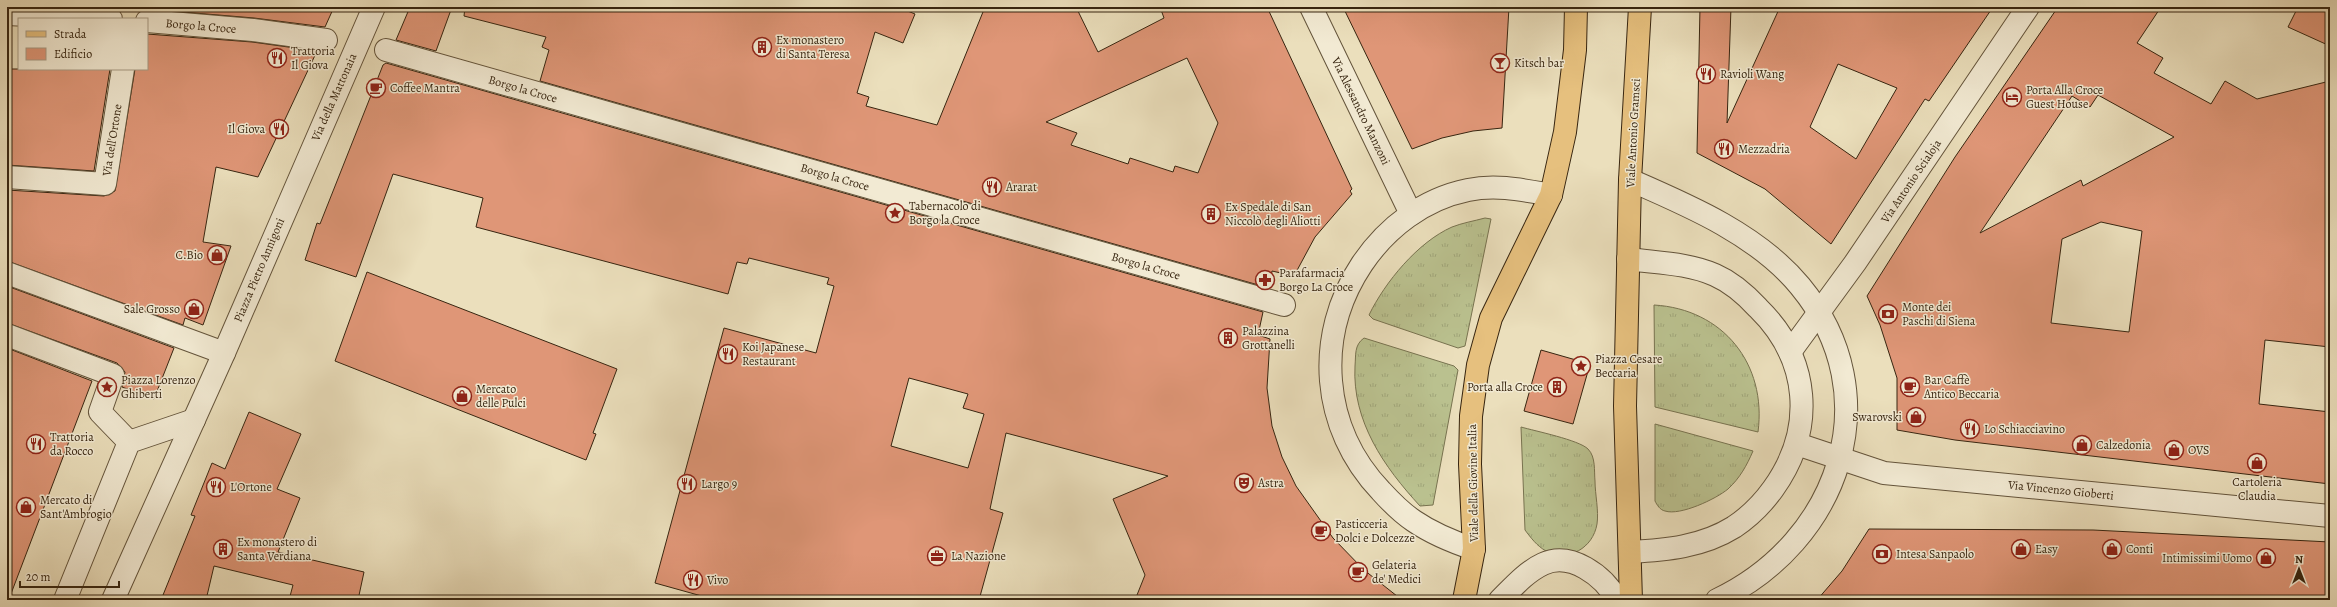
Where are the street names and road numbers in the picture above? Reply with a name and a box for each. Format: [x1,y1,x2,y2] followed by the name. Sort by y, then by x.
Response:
[165,15,237,37] street label: Borgo la Croce
[307,50,361,144] street label: Via della Mattonaia
[1328,54,1394,168] street label: Via Alessandro Manzoni
[487,72,559,106] street label: Borgo la Croce
[1622,78,1644,189] street label: Viale Antonio Gramsci
[98,103,126,178] street label: Via dell'Ortone
[1877,136,1945,227] street label: Via Antonio Scialoja
[799,160,871,194] street label: Borgo la Croce
[230,215,288,325] street label: Piazza Pietro Annigoni
[1110,249,1182,283] street label: Borgo la Croce
[1464,424,1482,543] street label: Viale della Giovine Italia
[2006,476,2115,504] street label: Via Vincenzo Gioberti

